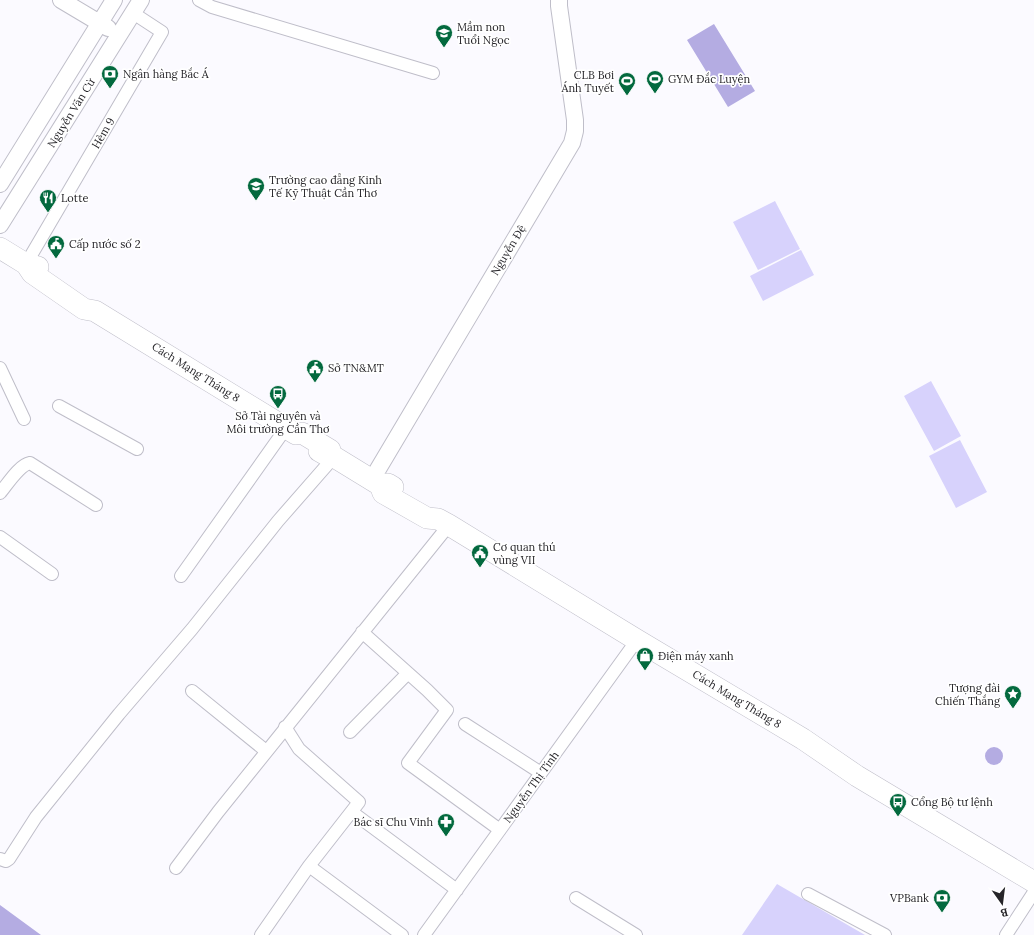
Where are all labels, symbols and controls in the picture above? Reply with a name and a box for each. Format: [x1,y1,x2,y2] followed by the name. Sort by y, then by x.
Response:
[457,20,510,47] place label: Mầm non Tuổi Ngọc
[434,23,454,48] school or university icon: Mầm non Tuổi Ngọc
[100,64,120,89] bank icon: Ngân hàng Bắc Á
[123,67,210,81] place label: Ngân hàng Bắc Á
[561,68,615,95] place label: CLB Bơi Ánh Tuyết
[645,69,665,94] sports icon: GYM Đắc Luyện
[617,71,637,96] sports icon: CLB Bơi Ánh Tuyết
[668,72,751,86] place label: GYM Đắc Luyện
[44,75,99,150] street label: Nguyễn Văn Cừ
[89,115,117,151] street label: Hẻm 9
[269,173,382,200] place label: Trường cao đẳng Kinh Tế Kỹ Thuật Cần Thơ
[246,176,266,201] school or university icon: Trường cao đẳng Kinh Tế Kỹ Thuật Cần Thơ
[38,188,58,213] restaurant icon: Lotte
[61,191,88,205] place label: Lotte
[487,222,529,278] street label: Nguyễn Đệ
[46,234,66,259] public building icon: Cấp nước số 2
[69,237,141,251] place label: Cấp nước số 2
[149,339,243,405] street label: Cách Mạng Tháng 8
[305,358,325,383] public building icon: Sở TN&MT
[328,361,384,375] place label: Sở TN&MT
[268,384,288,409] bus stop icon: Sở Tài nguyên và Môi trường Cần Thơ
[226,409,330,436] place label: Sở Tài nguyên và Môi trường Cần Thơ
[493,540,556,567] place label: Cơ quan thú vùng VII
[470,543,490,568] public building icon: Cơ quan thú vùng VII
[635,646,655,671] shop icon: Điện máy xanh
[658,649,734,663] place label: Điện máy xanh
[690,667,784,731] street label: Cách Mạng Tháng 8
[935,681,1001,708] place label: Tượng đài Chiến Thắng
[1003,684,1023,709] place icon: Tượng đài Chiến Thắng
[500,748,562,826] street label: Nguyễn Thị Tính
[888,792,908,817] bus stop icon: Cổng Bộ tư lệnh
[911,795,993,809] place label: Cổng Bộ tư lệnh
[436,812,456,837] pharmacy icon: Bác sĩ Chu Vinh
[354,815,433,829] place label: Bác sĩ Chu Vinh
[982,883,1022,923] north arrow
[932,888,952,913] bank icon: VPBank
[889,891,929,905] place label: VPBank
[999,905,1010,920] text: B

